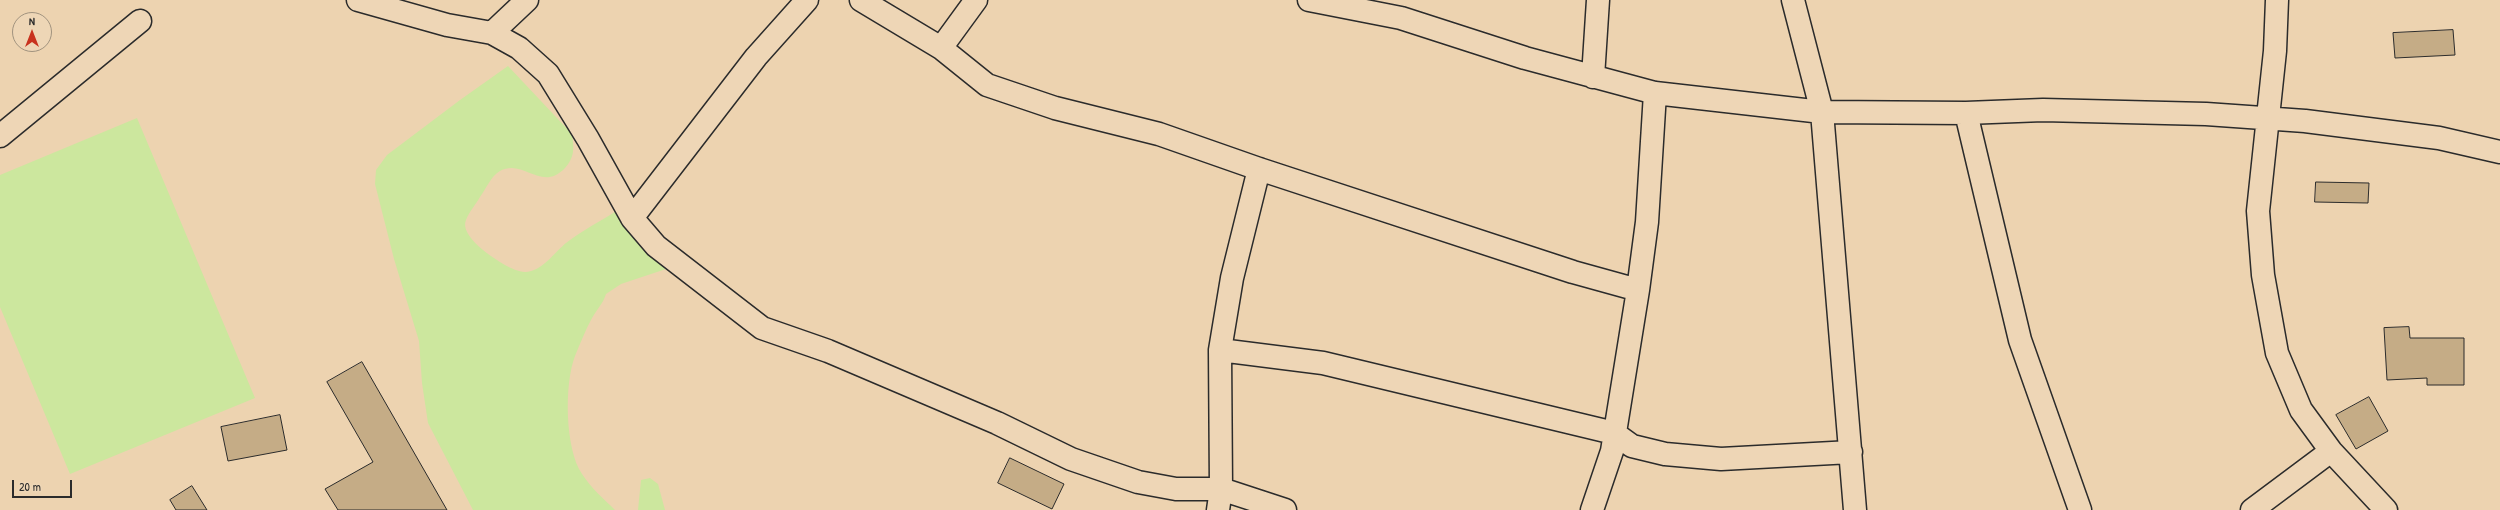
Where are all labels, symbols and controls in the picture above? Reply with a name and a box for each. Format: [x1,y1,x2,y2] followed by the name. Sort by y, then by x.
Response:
[12,12,52,52] north arrow
[29,14,35,28] text: N
[14,472,74,498] scale bar
[19,478,41,495] text: 20 m

